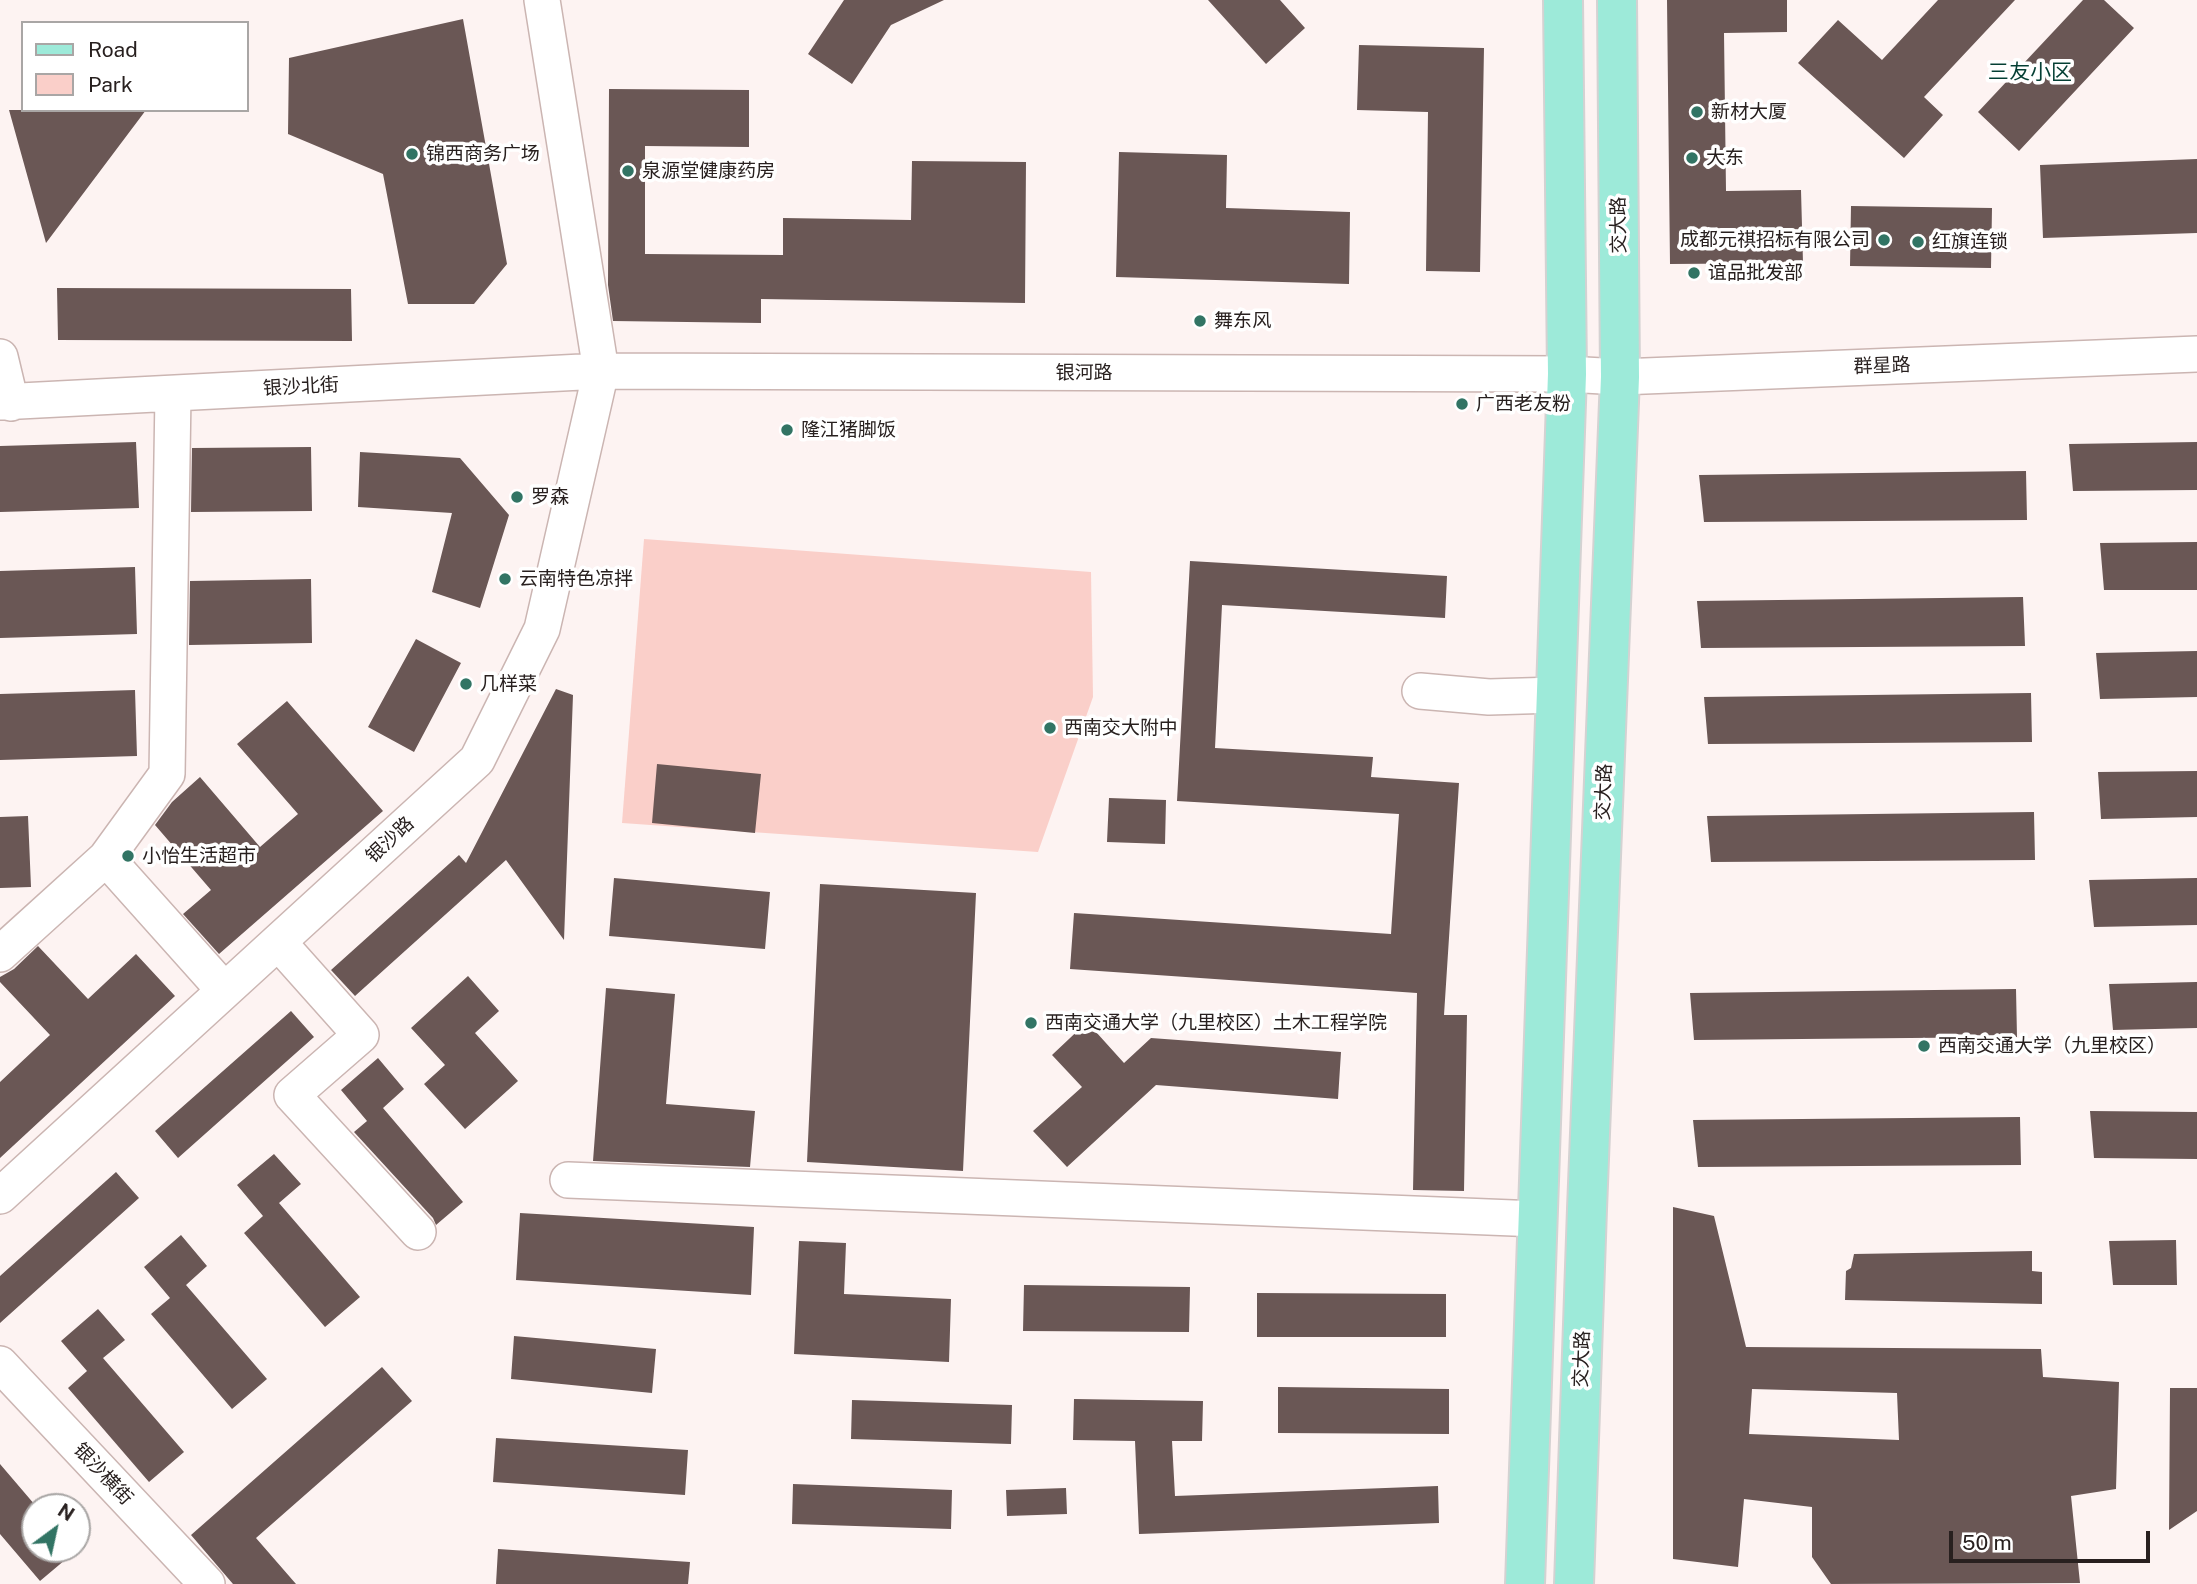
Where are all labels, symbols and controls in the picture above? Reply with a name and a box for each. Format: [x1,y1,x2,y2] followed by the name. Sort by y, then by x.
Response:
[21,21,248,112] legend
[88,37,138,62] text: Road
[1988,60,2072,86] district label: 三友小区
[88,72,133,97] text: Park
[1711,101,1787,123] place label: 新材大厦
[1689,104,1705,120] marker: 新材大厦
[426,143,540,165] place label: 锦西商务广场
[404,146,420,162] marker: 锦西商务广场
[1706,147,1744,169] place label: 大东
[1684,150,1700,166] marker: 大东
[642,160,775,182] place label: 泉源堂健康药房
[620,163,636,179] marker: 泉源堂健康药房
[1607,196,1631,254] street label: 交大路
[1680,229,1870,251] place label: 成都元祺招标有限公司
[1932,231,2008,253] place label: 红旗连锁
[1876,232,1892,248] marker: 成都元祺招标有限公司
[1910,234,1926,250] marker: 红旗连锁
[1708,262,1803,284] place label: 谊品批发部
[1686,265,1702,281] marker: 谊品批发部
[1214,310,1271,332] place label: 舞东风
[1192,313,1208,329] marker: 舞东风
[1853,354,1911,378] street label: 群星路
[1056,362,1112,384] street label: 银河路
[262,374,340,400] street label: 银沙北街
[1476,393,1571,415] place label: 广西老友粉
[1454,396,1470,412] marker: 广西老友粉
[801,419,896,441] place label: 隆江猪脚饭
[779,422,795,438] marker: 隆江猪脚饭
[531,486,569,508] place label: 罗森
[509,489,525,505] marker: 罗森
[519,568,633,590] place label: 云南特色凉拌
[497,571,513,587] marker: 云南特色凉拌
[480,673,537,695] place label: 几样菜
[458,676,474,692] marker: 几样菜
[1064,717,1178,739] place label: 西南交大附中
[1042,720,1058,736] marker: 西南交大附中
[1592,763,1616,821] street label: 交大路
[361,812,419,868] street label: 银沙路
[142,845,256,867] place label: 小怡生活超市
[120,848,136,864] marker: 小怡生活超市
[1045,1012,1387,1034] place label: 西南交通大学（九里校区）土木工程学院
[1023,1015,1039,1031] marker: 西南交通大学（九里校区）土木工程学院
[1938,1035,2166,1057] place label: 西南交通大学（九里校区）
[1916,1038,1932,1054] marker: 西南交通大学（九里校区）
[1570,1330,1594,1388] street label: 交大路
[69,1438,137,1510] street label: 银沙横街
[21,1493,91,1563] north arrow
[54,1499,79,1525] text: N
[1952,1518,2153,1562] scale bar
[1962,1530,2012,1555] text: 50 m

